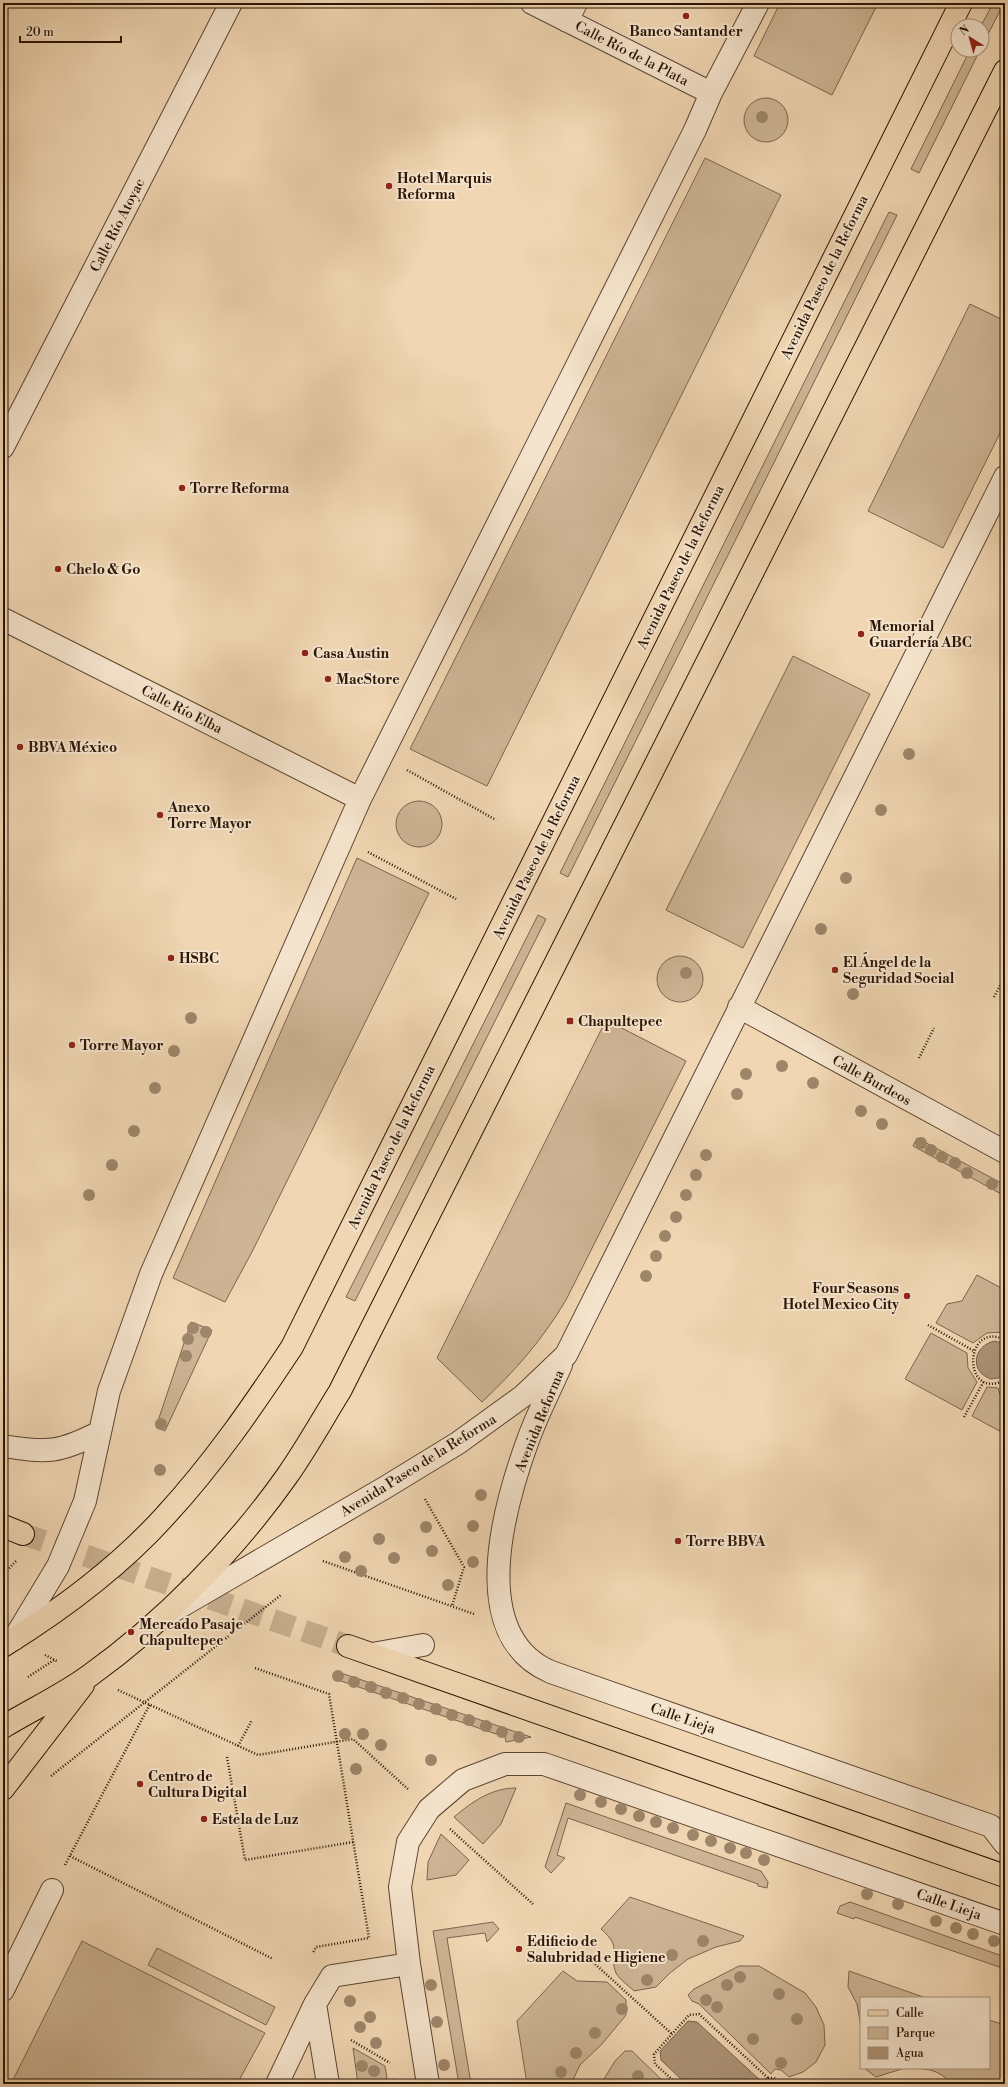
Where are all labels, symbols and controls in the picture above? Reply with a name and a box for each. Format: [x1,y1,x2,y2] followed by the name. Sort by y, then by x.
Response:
[681,11,691,21] marker: Banco Santander
[572,17,692,91] street label: Calle Río de la Plata
[20,18,121,44] scale bar
[950,18,990,58] north arrow
[957,22,973,39] text: N
[629,23,743,41] place label: Banco Santander
[26,25,54,40] text: 20 m
[397,170,492,204] place label: Hotel Marquis Reforma
[87,176,149,275] street label: Calle Río Atoyac
[384,181,394,191] marker: Hotel Marquis Reforma
[777,192,873,363] street label: Avenida Paseo de la Reforma
[190,480,290,498] place label: Torre Reforma
[633,482,729,653] street label: Avenida Paseo de la Reforma
[177,483,187,493] marker: Torre Reforma
[66,561,140,579] place label: Chelo & Go
[53,564,63,574] marker: Chelo & Go
[869,618,972,652] place label: Memorial Guardería ABC
[856,629,866,639] marker: Memorial Guardería ABC
[313,645,390,663] place label: Casa Austin
[300,648,310,658] marker: Casa Austin
[336,671,400,689] place label: MacStore
[323,674,333,684] marker: MacStore
[138,682,226,738] street label: Calle Río Elba
[28,739,117,757] place label: BBVA México
[15,742,25,752] marker: BBVA México
[489,772,585,943] street label: Avenida Paseo de la Reforma
[167,799,252,833] place label: Anexo Torre Mayor
[155,810,165,820] marker: Anexo Torre Mayor
[179,950,219,968] place label: HSBC
[843,952,955,988] place label: El Ángel de la Seguridad Social
[166,953,176,963] marker: HSBC
[830,965,840,975] marker: El Ángel de la Seguridad Social
[578,1013,662,1031] place label: Chapultepec
[565,1016,575,1026] marker: Chapultepec
[80,1037,164,1055] place label: Torre Mayor
[67,1040,77,1050] marker: Torre Mayor
[829,1052,914,1110] street label: Calle Burdeos
[344,1062,440,1233] street label: Avenida Paseo de la Reforma
[783,1280,900,1314] place label: Four Seasons Hotel Mexico City
[902,1291,912,1301] marker: Four Seasons Hotel Mexico City
[511,1367,569,1476] street label: Avenida Reforma
[336,1410,501,1522] street label: Avenida Paseo de la Reforma
[686,1533,766,1551] place label: Torre BBVA
[673,1536,683,1546] marker: Torre BBVA
[139,1616,243,1650] place label: Mercado Pasaje Chapultepec
[126,1627,136,1637] marker: Mercado Pasaje Chapultepec
[648,1699,718,1739] street label: Calle Lieja
[148,1768,247,1802] place label: Centro de Cultura Digital
[135,1779,145,1789] marker: Centro de Cultura Digital
[212,1811,299,1829] place label: Estela de Luz
[199,1814,209,1824] marker: Estela de Luz
[914,1885,984,1925] street label: Calle Lieja
[527,1933,666,1967] place label: Edificio de Salubridad e Higiene
[514,1944,524,1954] marker: Edificio de Salubridad e Higiene
[860,1997,990,2069] legend
[896,2006,923,2021] text: Calle
[896,2026,935,2041] text: Parque
[895,2046,925,2061] text: Agua

